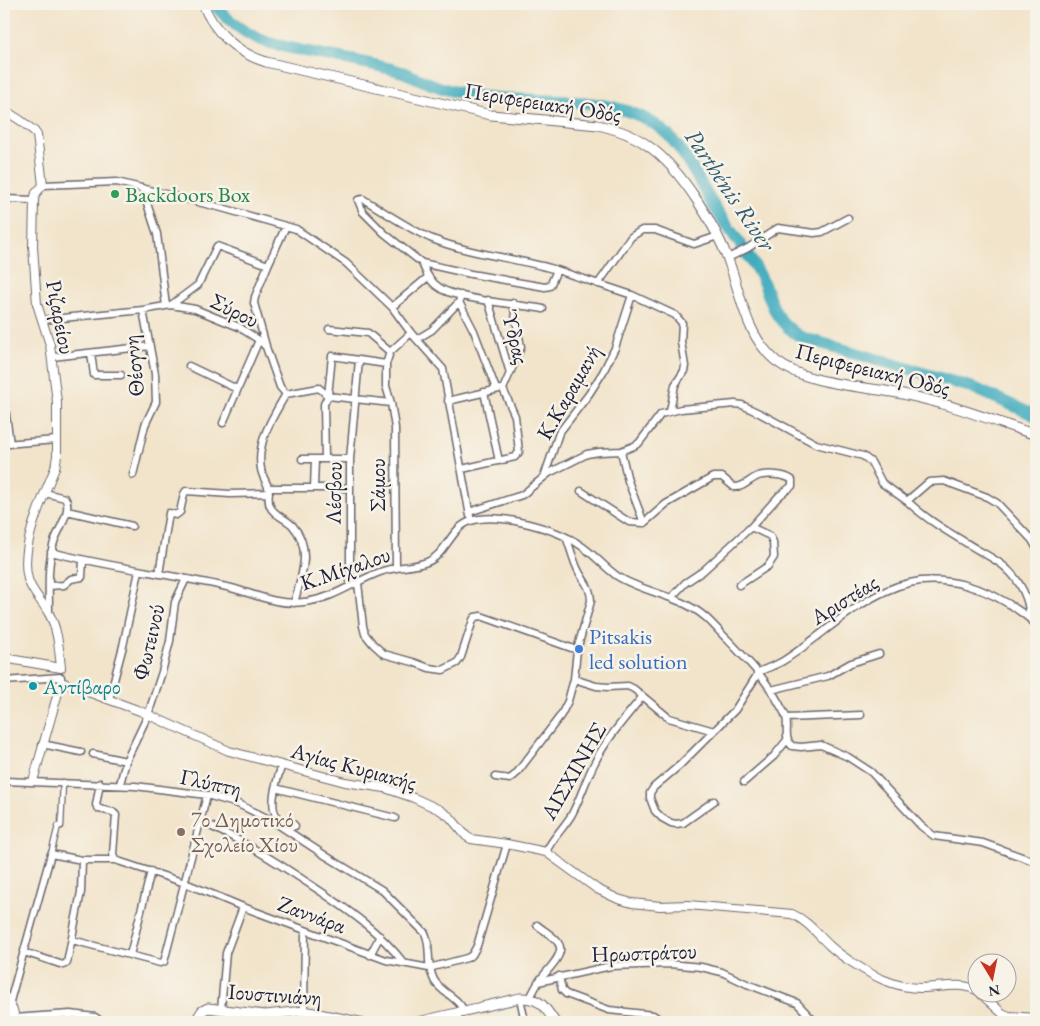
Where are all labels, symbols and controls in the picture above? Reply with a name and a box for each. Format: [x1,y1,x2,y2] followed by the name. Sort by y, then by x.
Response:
[462,76,623,129] street label: Περιφερειακή Οδός
[678,123,784,258] water label: Parthénis River
[125,180,251,209] place label: Backdoors Box
[109,188,121,200] marker: Backdoors Box
[39,278,82,357] street label: Ριζαρείου
[206,286,264,335] street label: Σύρου
[495,306,536,367] street label: Ύδρας
[116,334,151,398] street label: Θέογνη
[793,336,953,403] street label: Περιφερειακή Οδός
[530,339,607,445] street label: Κ.Καραμανή
[363,458,392,512] street label: Σάμου
[318,461,349,526] street label: Λέσβου
[296,540,394,597] street label: Κ.Μίχαλου
[804,567,883,632] street label: Αριστέας
[126,601,171,683] street label: Φωτεινού
[589,622,688,676] place label: Pitsakis led solution
[573,643,585,655] marker: Pitsakis led solution
[42,672,121,701] place label: Αντίβαρο
[27,680,39,692] marker: Αντίβαρο
[533,717,613,826] street label: ΑΙΣΧΙΝΗΣ
[287,736,420,797] street label: Αγίας Κυριακής
[178,762,244,803] street label: Γλύπτη
[191,805,298,859] place label: 7ο Δημοτικό Σχολείο Χίου
[175,826,187,838] marker: 7ο Δημοτικό Σχολείο Χίου
[274,889,351,940] street label: Ζαννάρα
[591,936,697,969] street label: Ηρωστράτου
[968,954,1018,1004] north arrow
[227,977,323,1012] street label: Ιουστινιάνη
[986,981,1001,1001] text: N

